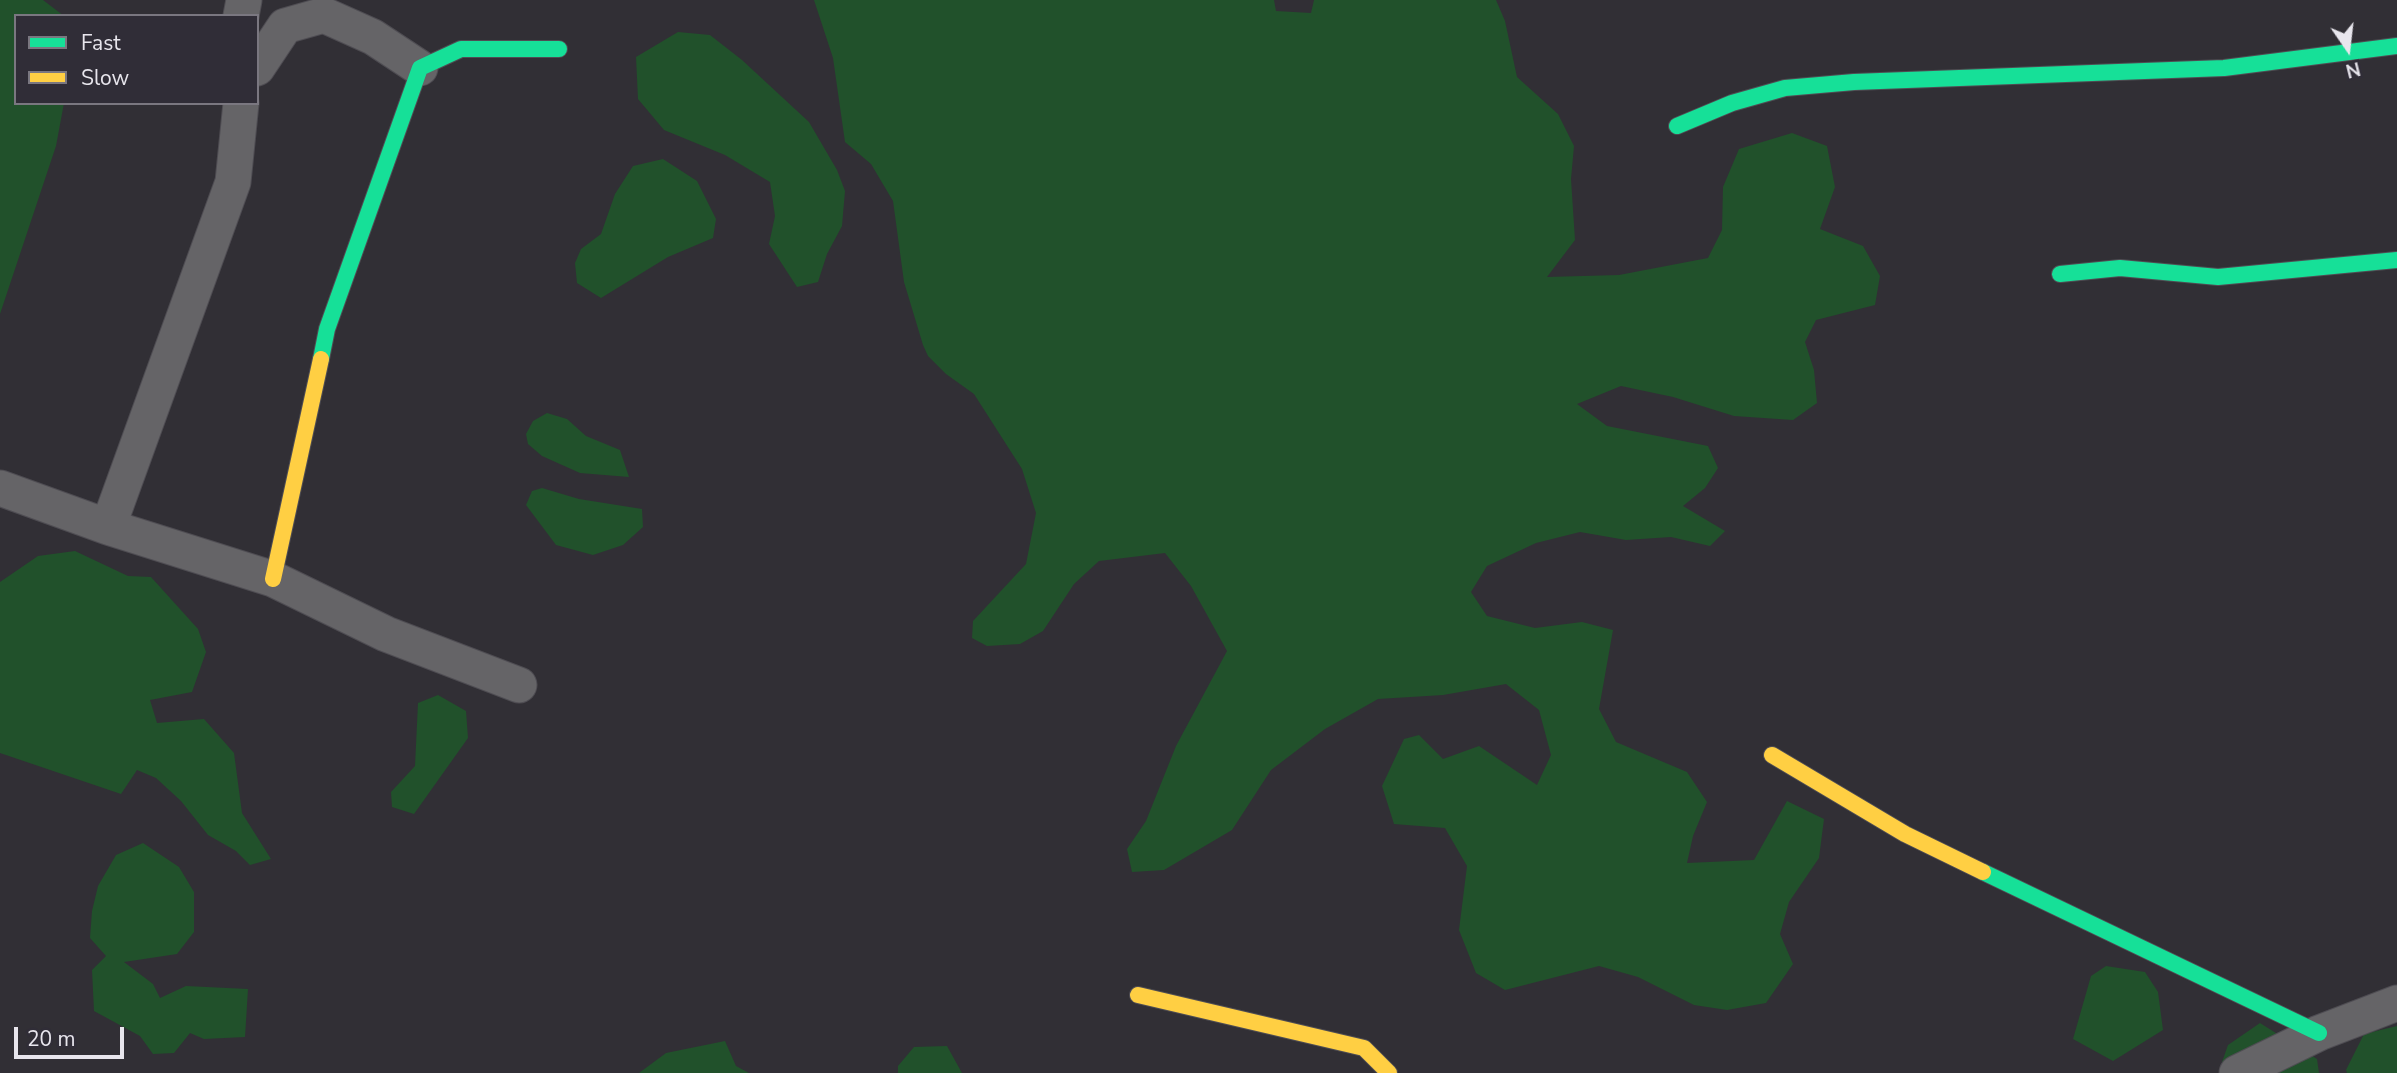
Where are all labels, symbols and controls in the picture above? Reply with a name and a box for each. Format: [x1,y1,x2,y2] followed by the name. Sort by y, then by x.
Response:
[14,14,259,105] legend
[2313,14,2383,84] north arrow
[81,29,121,57] text: Fast
[2343,55,2363,84] text: N
[81,64,129,92] text: Slow
[18,1014,128,1058] scale bar
[27,1025,76,1053] text: 20 m

